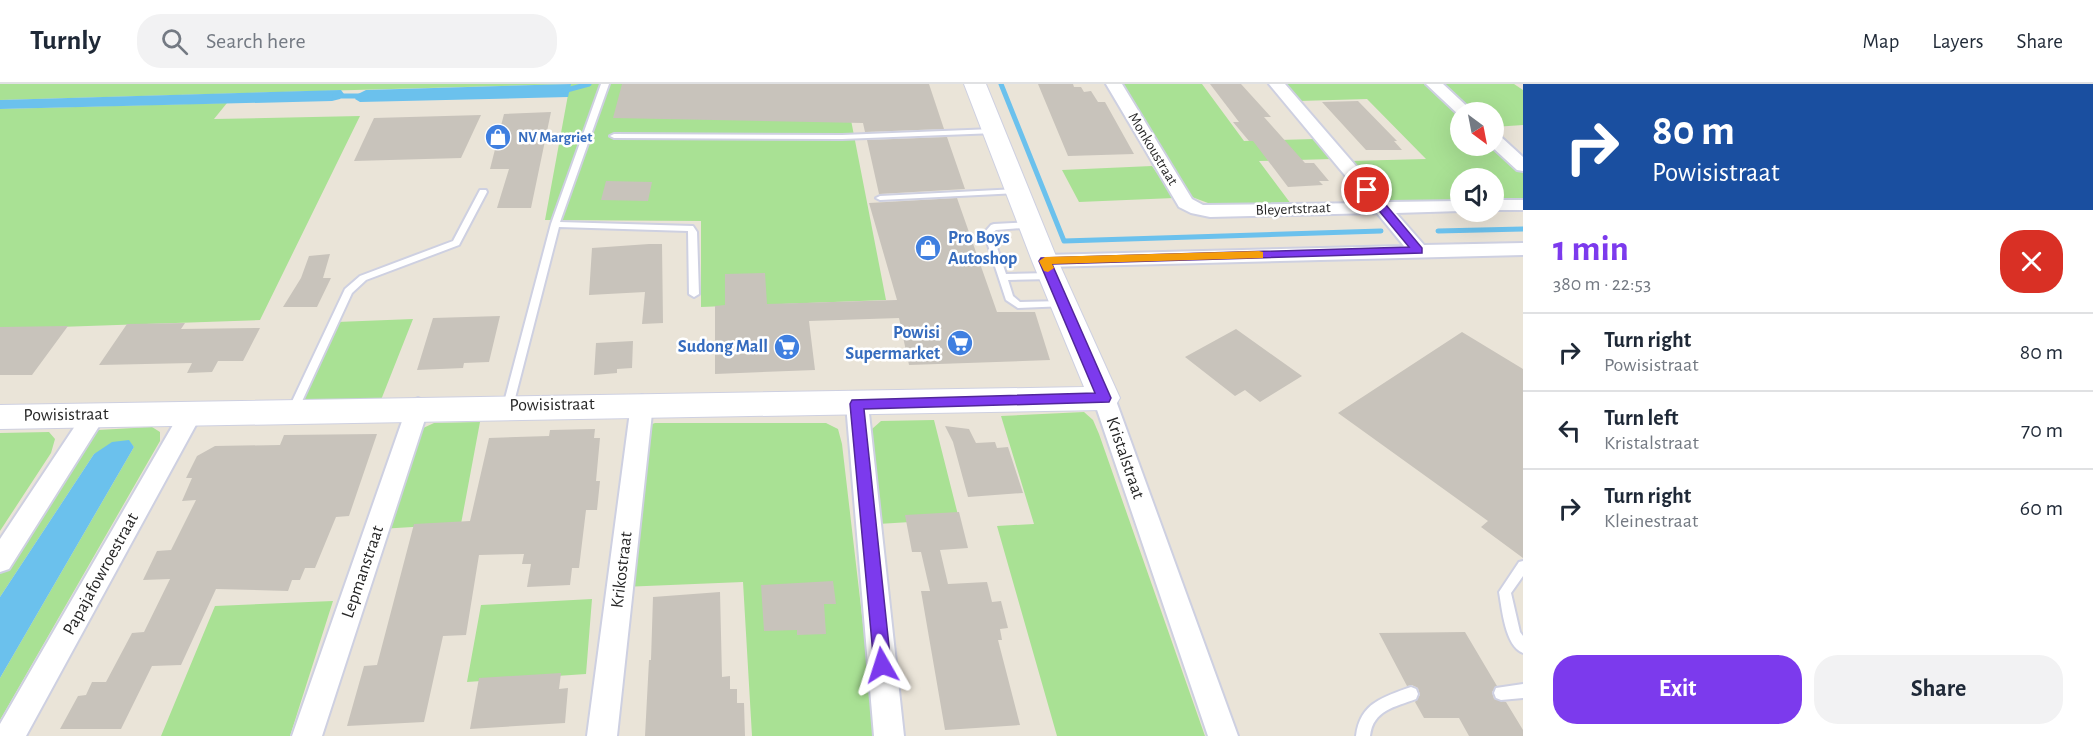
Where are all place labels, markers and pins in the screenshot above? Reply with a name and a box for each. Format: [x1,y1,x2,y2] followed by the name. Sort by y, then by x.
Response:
[483,122,513,152] shop icon: NV Margriet
[518,130,592,145] place label: NV Margriet
[1341,164,1392,215] pin
[948,229,1017,268] place label: Pro Boys Autoshop
[913,233,943,263] shop icon: Pro Boys Autoshop
[845,324,940,363] place label: Powisi Supermarket
[945,328,975,358] supermarket icon: Powisi Supermarket
[772,332,802,362] supermarket icon: Sudong Mall
[678,338,768,356] place label: Sudong Mall

